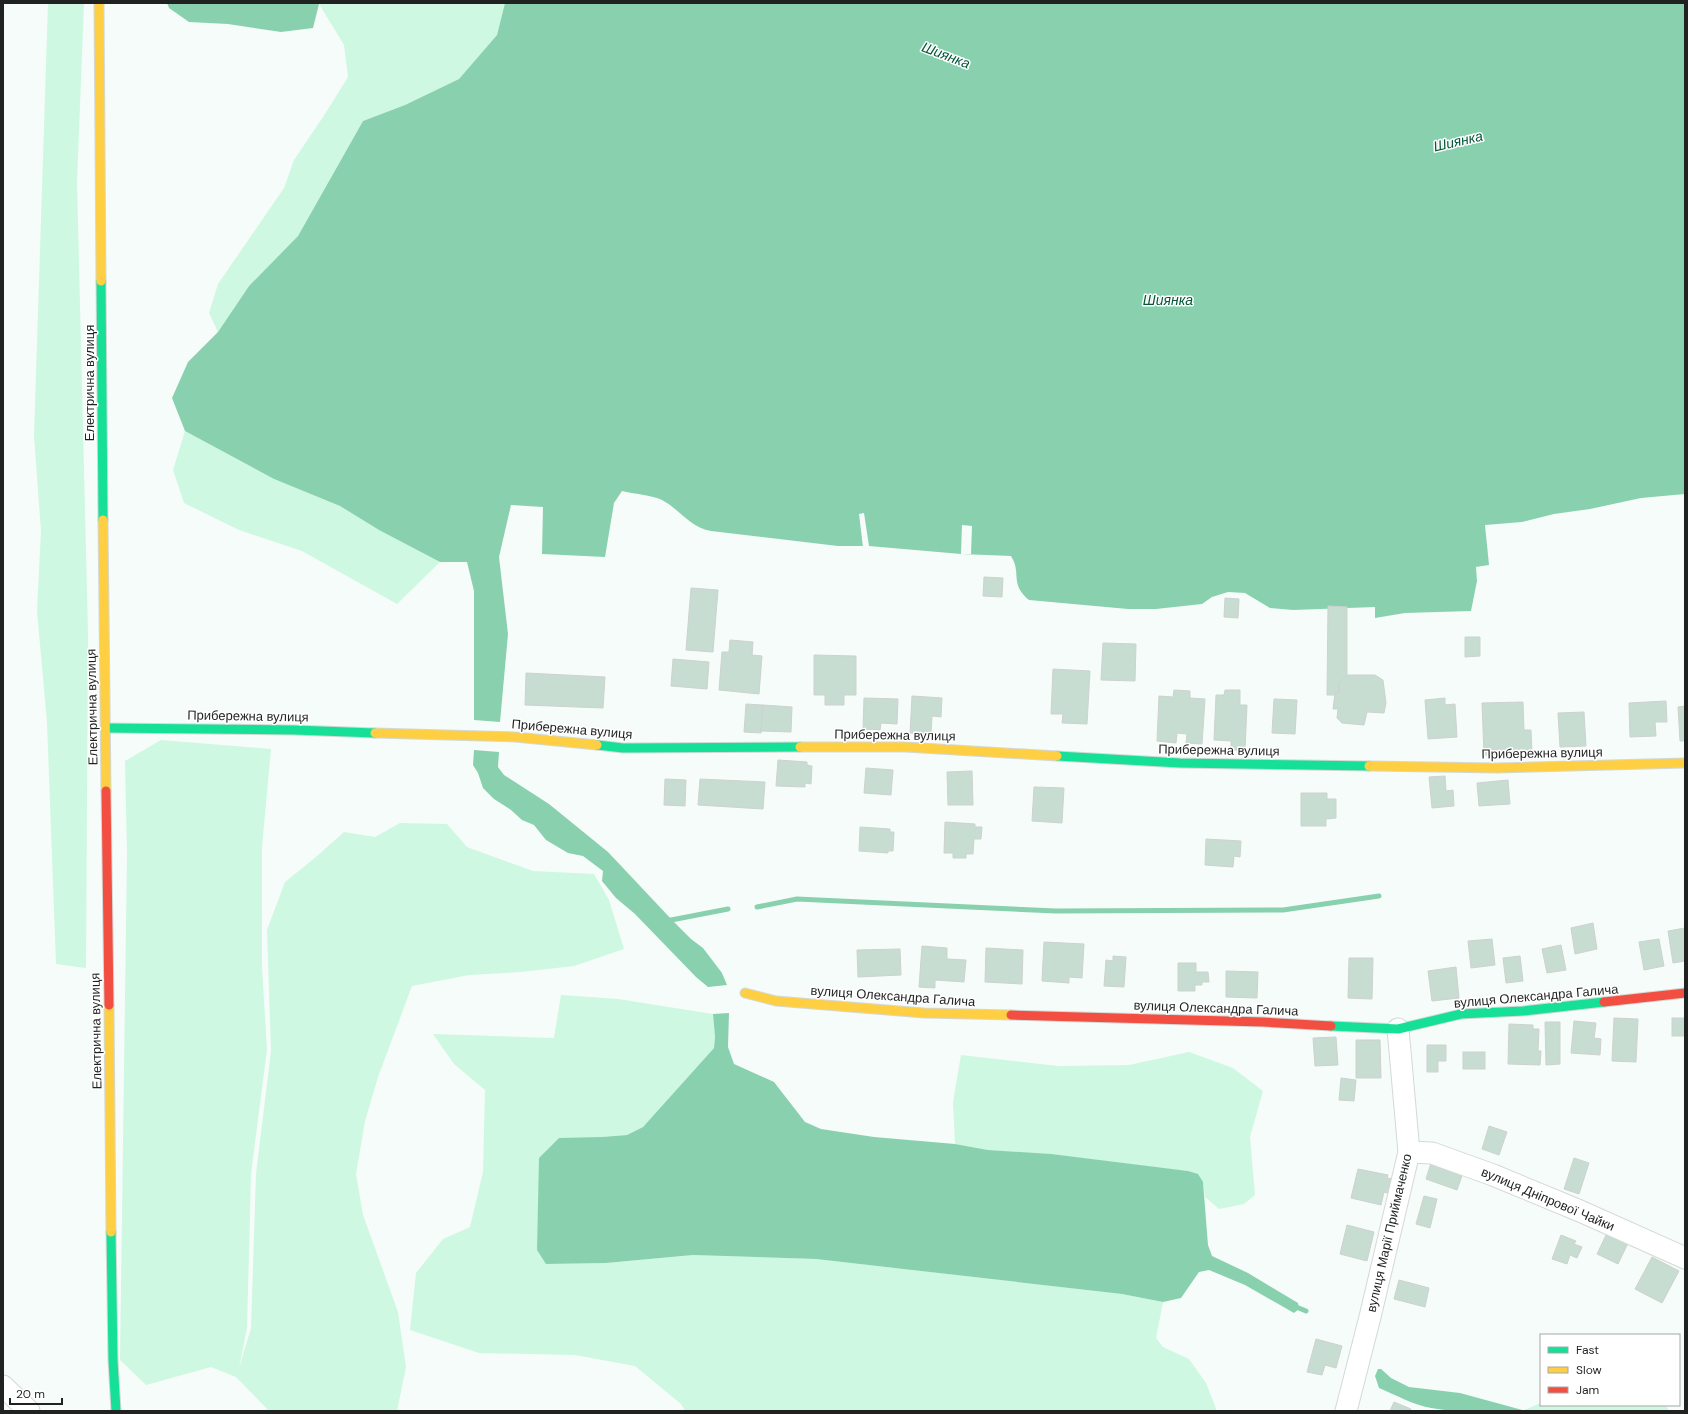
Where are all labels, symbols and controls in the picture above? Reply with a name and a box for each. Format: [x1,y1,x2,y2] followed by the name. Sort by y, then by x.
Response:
[919,38,973,72] water label: Шиянка
[1431,127,1485,155] water label: Шиянка
[1143,291,1193,309] water label: Шиянка
[81,325,98,441] street label: Електрична вулиця
[82,649,102,765] street label: Електрична вулиця
[187,706,309,726] street label: Прибережна вулиця
[511,715,633,743] street label: Прибережна вулиця
[834,725,956,745] street label: Прибережна вулиця
[1158,740,1280,760] street label: Прибережна вулиця
[1481,743,1603,763] street label: Прибережна вулиця
[86,973,106,1089] street label: Електрична вулиця
[1453,980,1620,1012] street label: вулиця Олександра Галича
[810,982,977,1010] street label: вулиця Олександра Галича
[1133,997,1300,1019] street label: вулиця Олександра Галича
[1362,1152,1416,1314] street label: вулиця Марії Приймаченко
[1479,1163,1617,1235] street label: вулиця Дніпрової Чайки
[1540,1334,1680,1406] legend
[1576,1342,1599,1358] text: Fast
[1576,1362,1602,1378] text: Slow
[10,1380,62,1406] scale bar
[1576,1382,1599,1398] text: Jam
[16,1386,45,1402] text: 20 m

